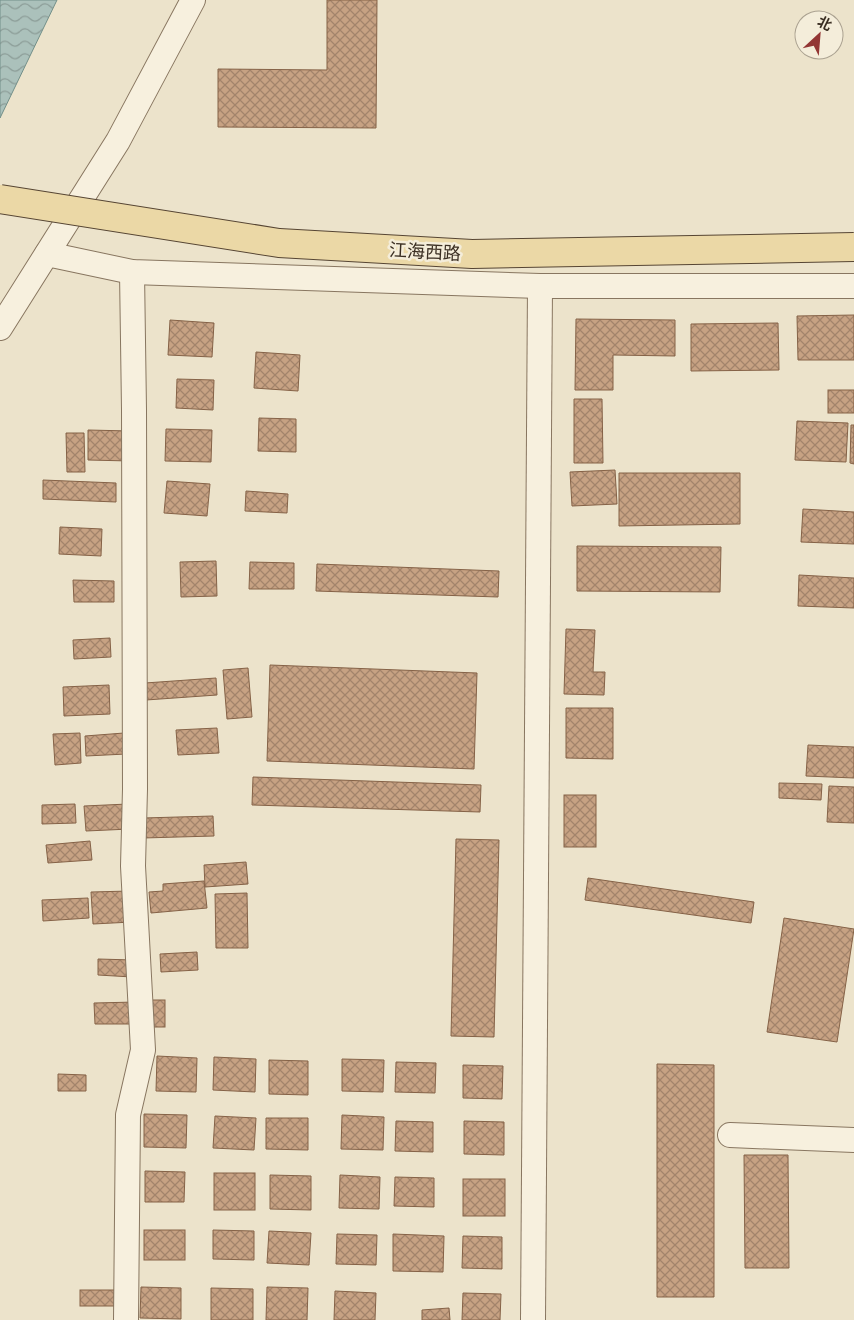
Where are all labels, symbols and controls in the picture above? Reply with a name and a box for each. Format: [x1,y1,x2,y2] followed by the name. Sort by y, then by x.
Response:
[794,10,844,60] north arrow
[814,11,835,34] text: 北
[388,237,462,265] street label: 江海西路

